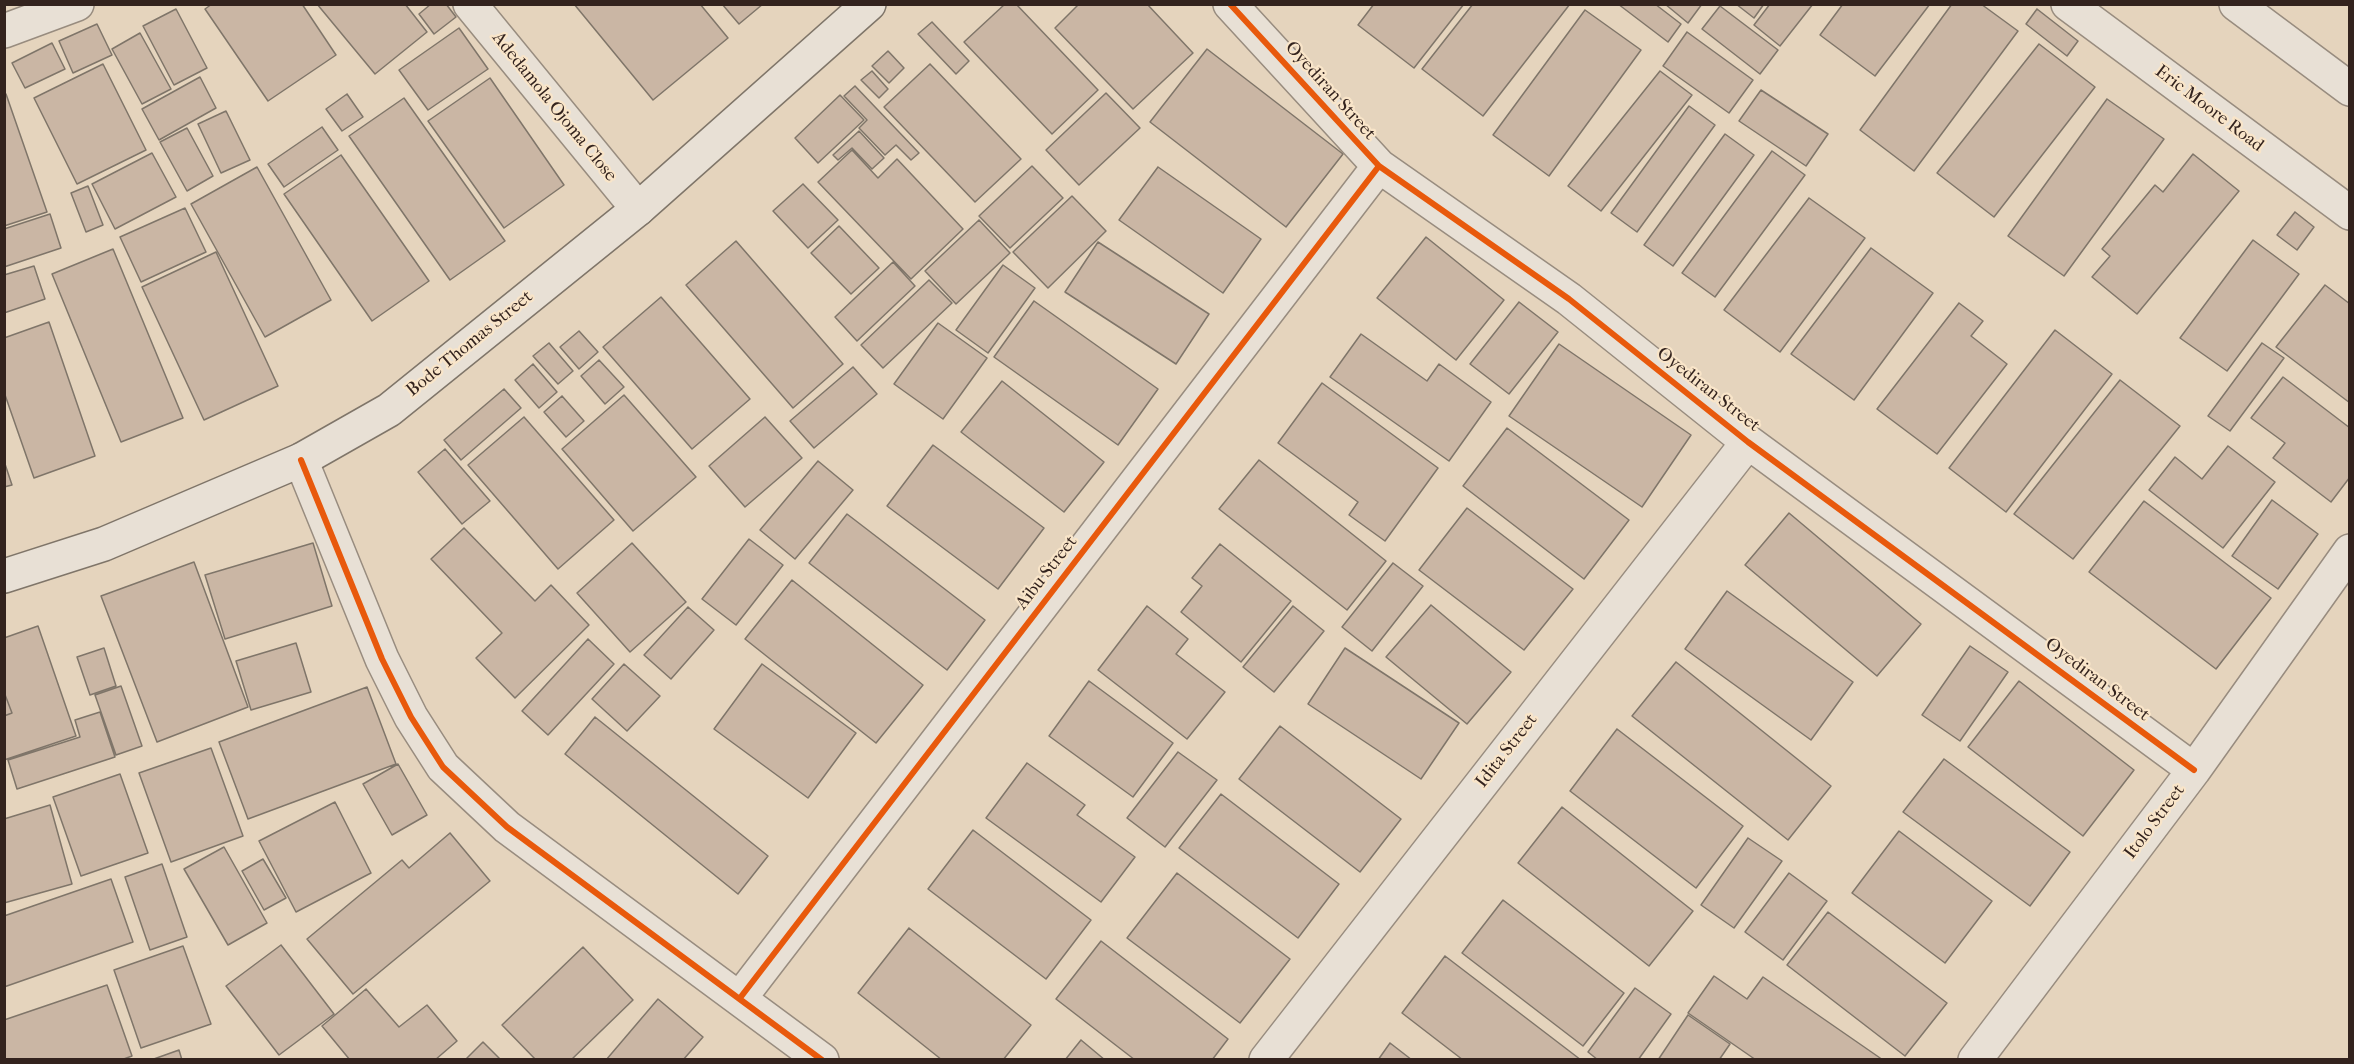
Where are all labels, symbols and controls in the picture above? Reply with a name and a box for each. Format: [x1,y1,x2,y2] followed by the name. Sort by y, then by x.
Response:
[487,28,621,186] street label: Adedamola Ojoma Close
[1280,37,1380,145] street label: Oyediran Street
[2150,61,2268,157] street label: Eric Moore Road
[402,286,538,402] street label: Bode Thomas Street
[1652,343,1764,437] street label: Oyediran Street
[1011,532,1083,614] street label: Aibu Street
[2040,634,2154,726] street label: Oyediran Street
[1471,710,1543,792] street label: Idita Street
[2120,781,2190,863] street label: Itolo Street

